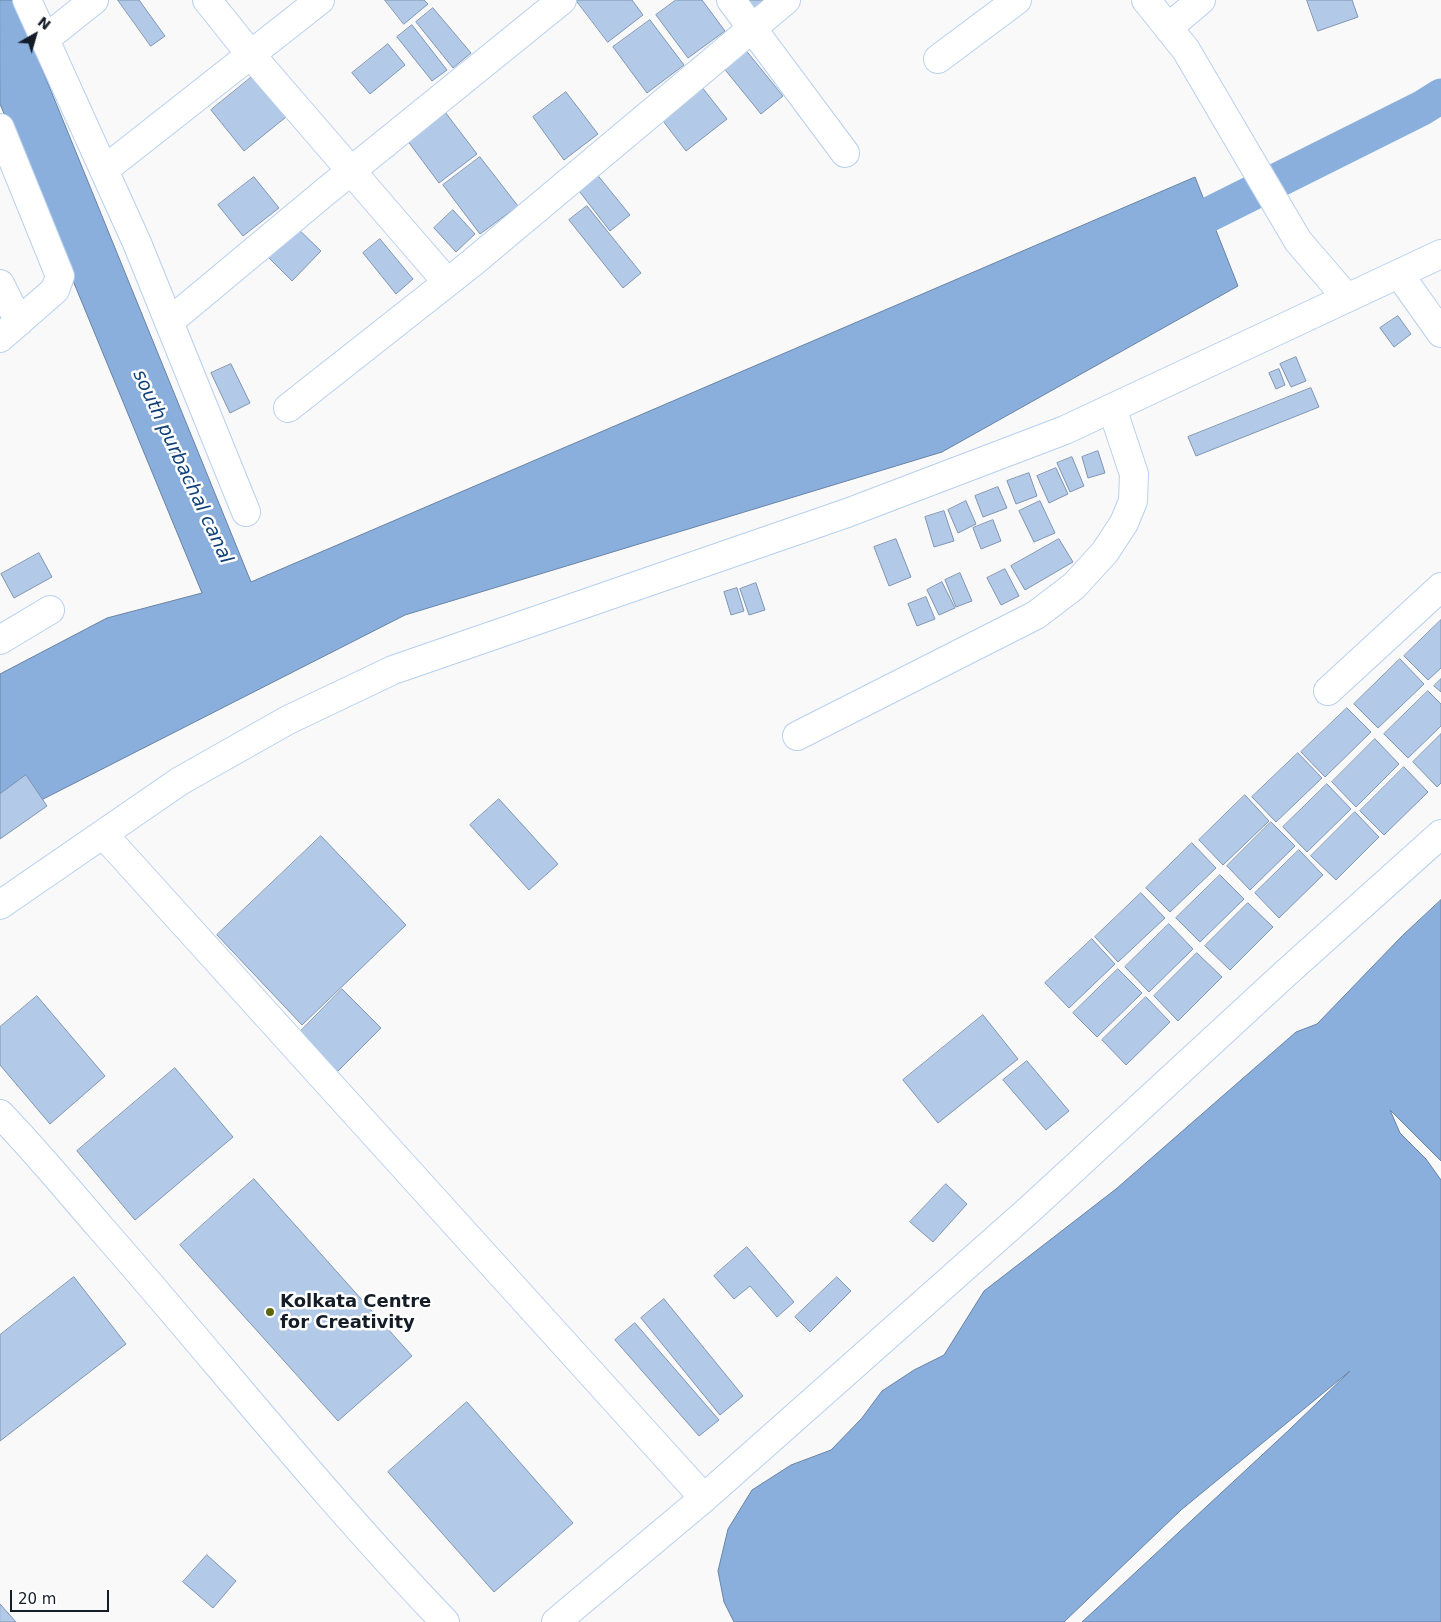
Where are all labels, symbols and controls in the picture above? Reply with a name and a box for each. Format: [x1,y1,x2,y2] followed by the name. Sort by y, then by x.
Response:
[10,10,60,60] north arrow
[35,13,54,33] text: N
[127,366,237,568] water label: south purbachal canal
[280,1291,431,1334] place label: Kolkata Centre for Creativity
[264,1306,276,1318] marker: Kolkata Centre for Creativity
[12,1580,111,1612] scale bar
[18,1590,56,1608] text: 20 m

